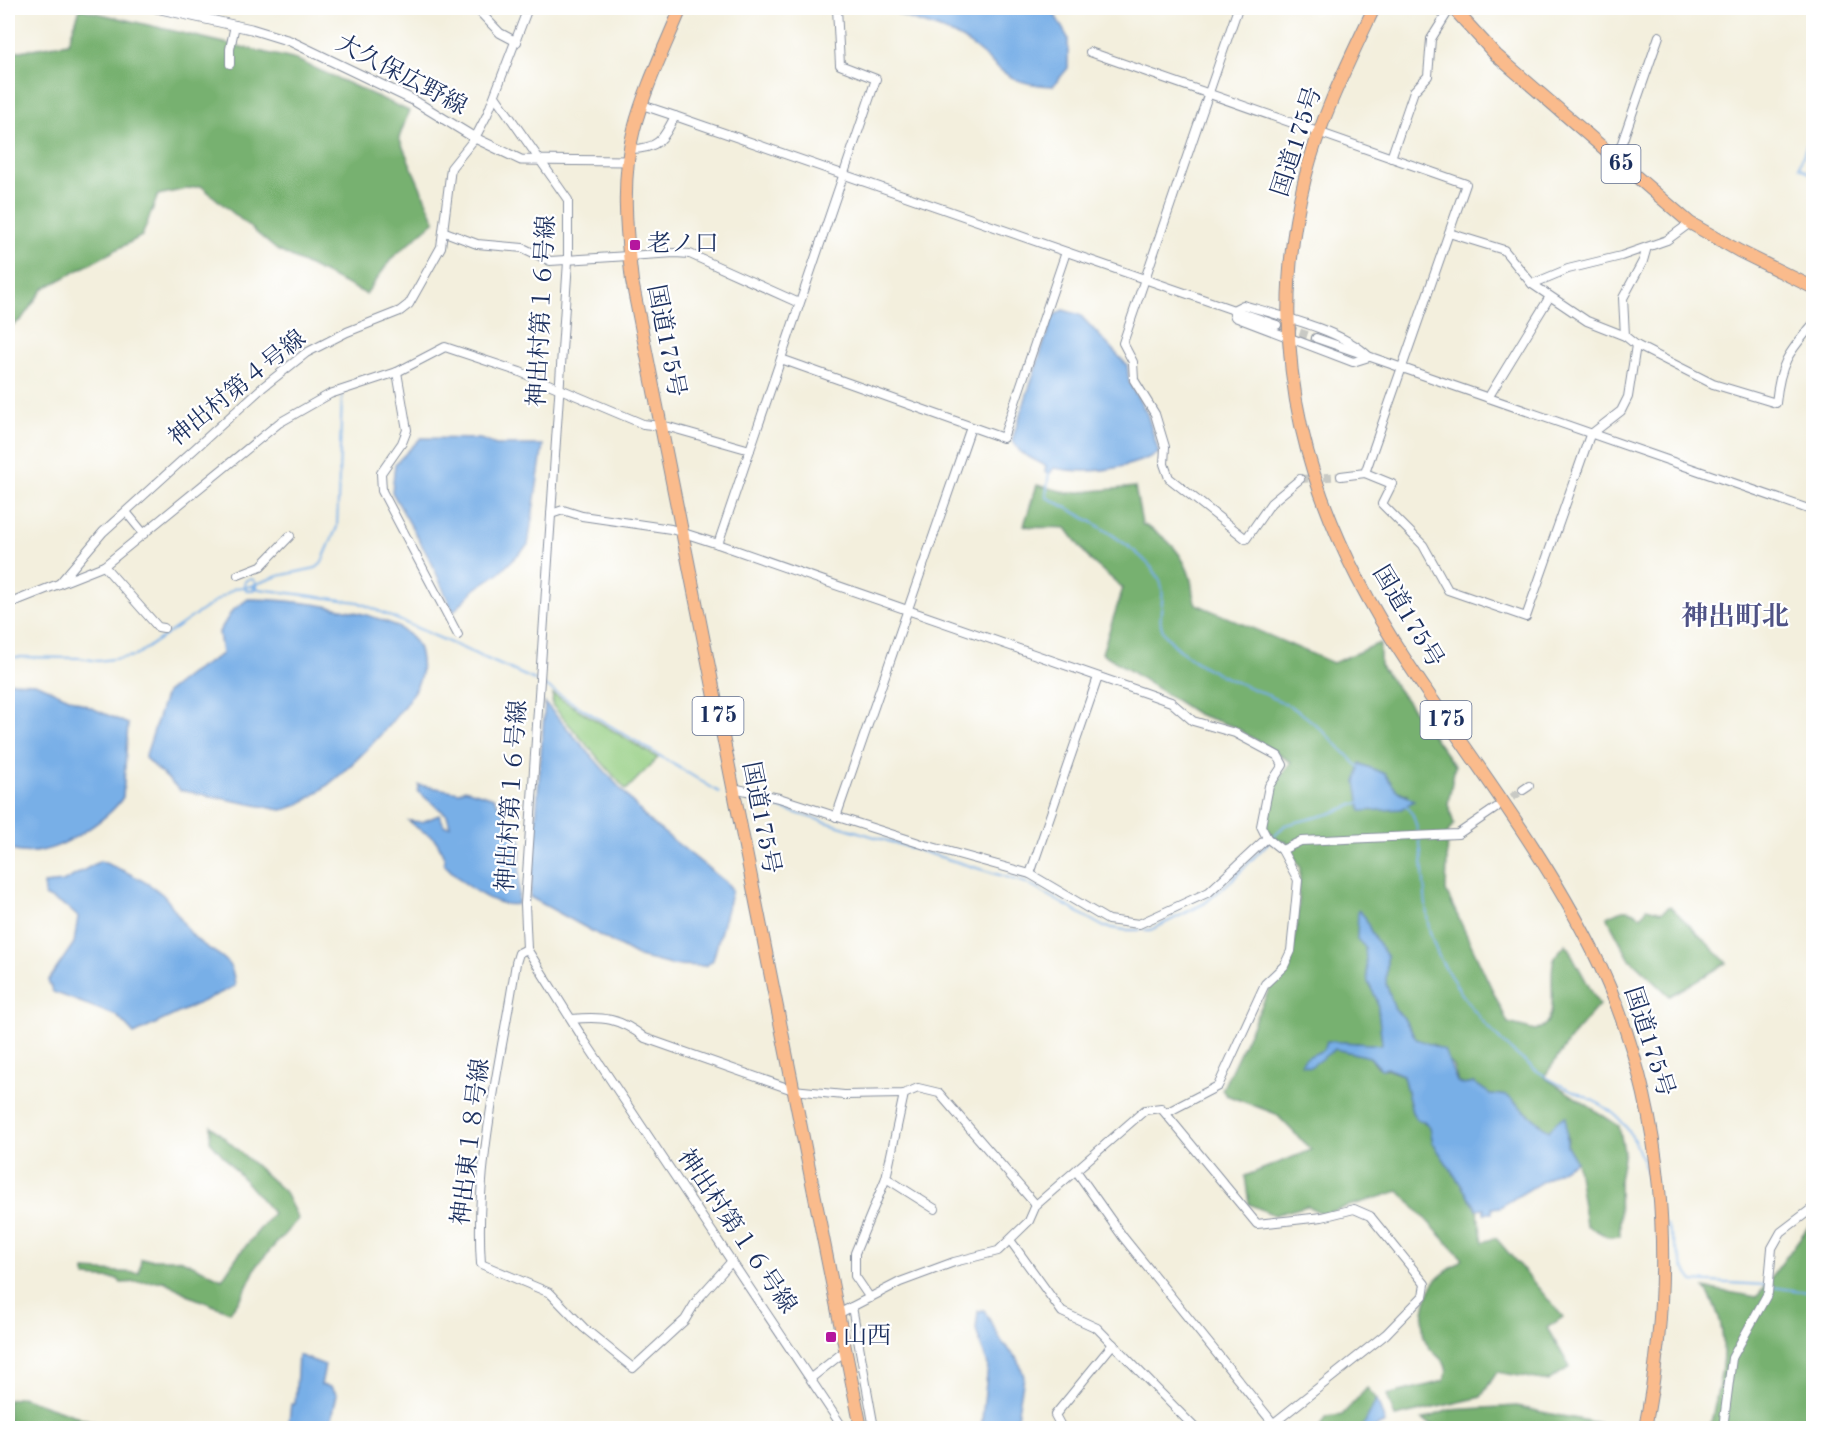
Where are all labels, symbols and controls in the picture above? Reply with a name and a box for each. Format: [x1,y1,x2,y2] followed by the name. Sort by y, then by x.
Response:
[332,29,472,120] street label: 大久保広野線
[1266,83,1327,200] street label: 国道175号
[1602,145,1640,183] road number: 65
[523,214,560,407] street label: 神出村第１６号線
[647,231,719,257] place label: 老ノ口
[628,238,642,252] marker: 老ノ口
[642,282,691,399] street label: 国道175号
[163,324,311,451] street label: 神出村第４号線
[1367,561,1449,672] street label: 国道175号
[1681,602,1789,631] district label: 神出町北
[692,697,744,735] road number: 175
[491,699,532,893] street label: 神出村第１６号線
[1420,701,1472,739] road number: 175
[737,759,786,876] street label: 国道175号
[1619,983,1680,1100] street label: 国道175号
[447,1057,494,1227] street label: 神出東１８号線
[672,1144,802,1318] street label: 神出村第１６号線
[843,1323,891,1349] place label: 山西
[824,1330,838,1344] marker: 山西

